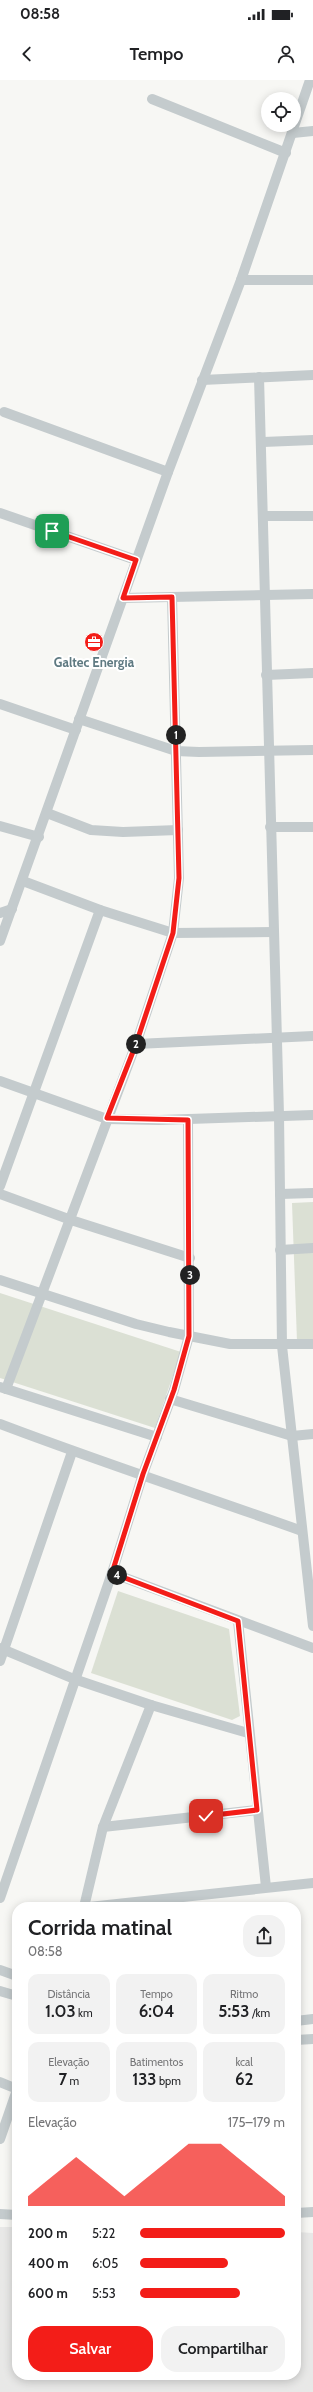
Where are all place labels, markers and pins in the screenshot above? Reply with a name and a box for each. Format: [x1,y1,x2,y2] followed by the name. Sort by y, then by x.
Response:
[35,514,69,548] pin
[83,631,105,653] office icon: Galtec Energia
[54,654,135,670] place label: Galtec Energia
[166,725,186,745] pin: 1
[126,1034,146,1054] pin: 2
[180,1265,200,1285] pin: 3
[107,1565,127,1585] pin: 4
[189,1799,223,1833] pin

